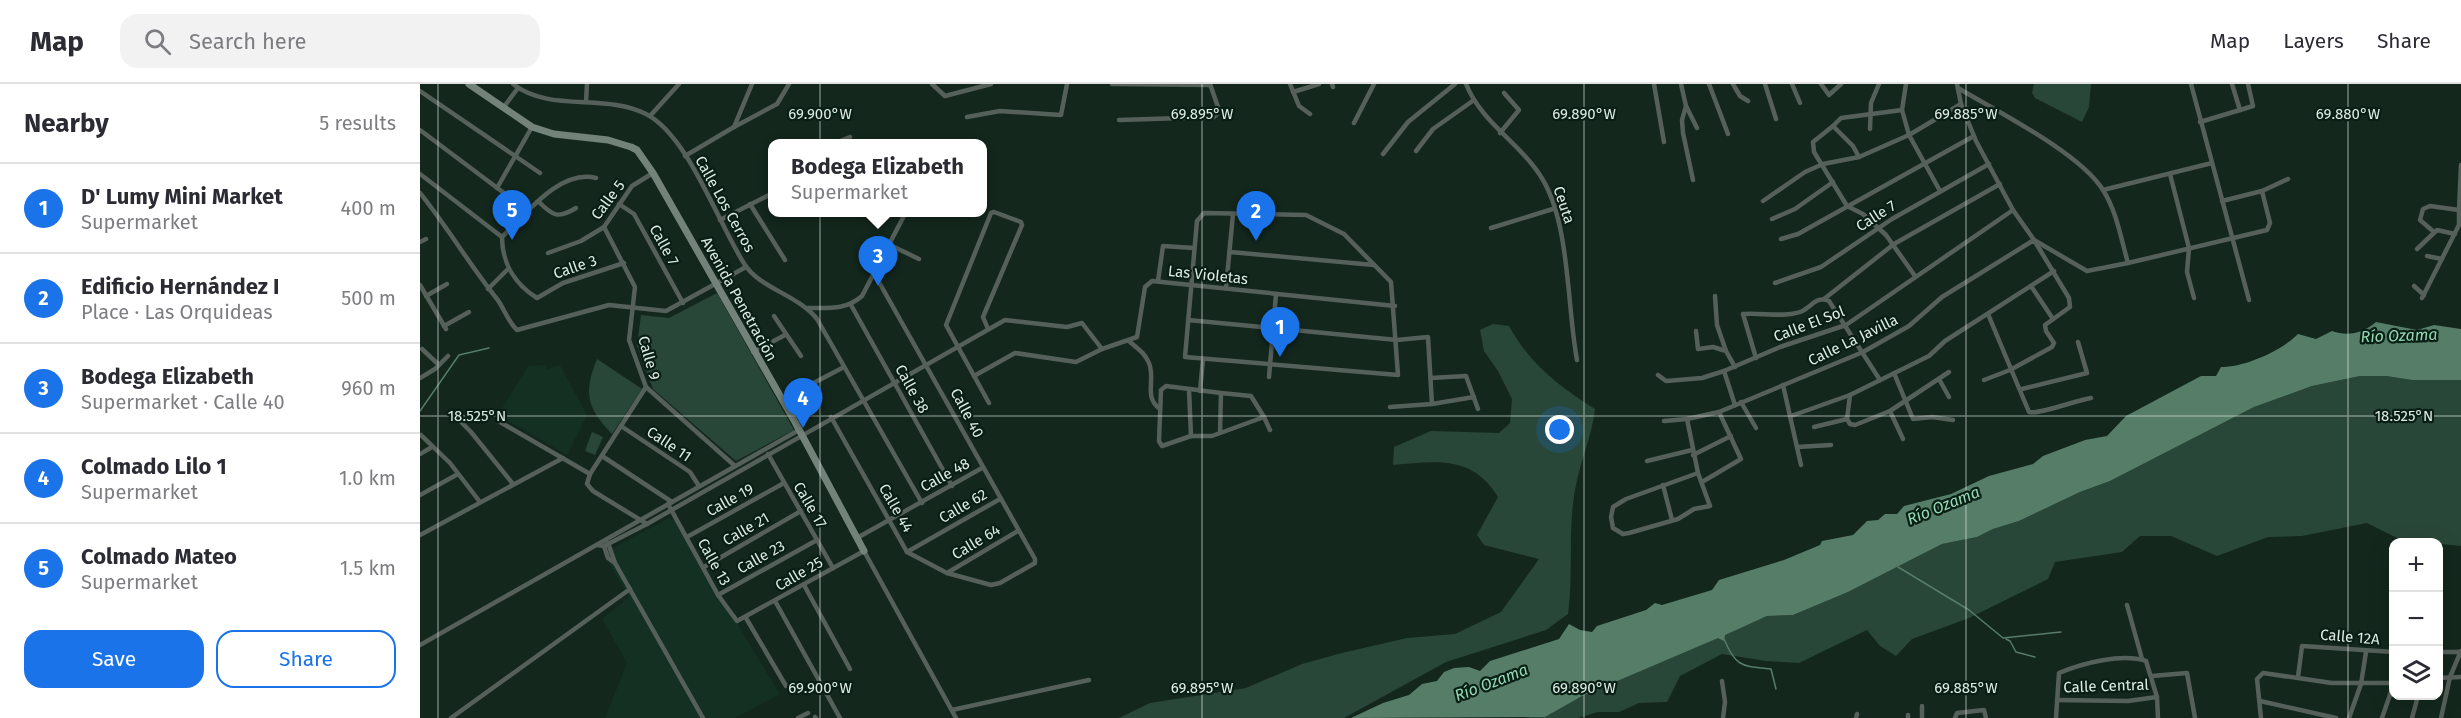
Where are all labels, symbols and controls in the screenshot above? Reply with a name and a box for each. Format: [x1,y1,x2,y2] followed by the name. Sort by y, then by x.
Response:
[120,14,540,68] search box
[30,25,84,58] text: Map
[141,25,174,58] icon: search
[189,28,307,55] text: Search here
[2210,28,2250,54] text: Map
[2283,28,2344,54] text: Layers
[2377,28,2431,54] text: Share
[788,105,852,123] text: 69.900°W
[1171,105,1234,123] text: 69.895°W
[1552,105,1616,123] text: 69.890°W
[1934,105,1998,123] text: 69.885°W
[2316,105,2381,123] text: 69.880°W
[24,108,109,139] text: Nearby
[319,111,396,135] text: 5 results
[768,139,987,217] popup
[691,153,759,255] street label: Calle Los Cerros
[791,153,964,180] text: Bodega Elizabeth
[587,177,629,223] street label: Calle 5
[791,180,908,204] text: Supermarket
[81,183,283,210] text: D' Lumy Mini Market
[1549,184,1579,226] street label: Ceuta
[492,190,532,240] pin: 5
[1236,192,1276,241] pin: 2
[39,196,48,220] text: 1
[341,196,396,220] text: 400 m
[1853,196,1900,235] street label: Calle 7
[81,210,198,234] text: Supermarket
[646,221,683,269] street label: Calle 7
[697,234,781,364] street label: Avenida Penetración
[858,236,898,286] pin: 3
[551,251,599,283] street label: Calle 3
[1167,262,1249,288] street label: Las Violetas
[81,273,280,300] text: Edificio Hernández I
[38,286,49,310] text: 2
[341,286,396,310] text: 500 m
[81,300,272,324] text: Place · Las Orquideas
[1771,302,1848,346] street label: Calle El Sol
[1260,308,1300,357] pin: 1
[1805,311,1901,369] street label: Calle La Javilla
[2360,325,2438,346] water label: Río Ozama
[634,334,664,382] street label: Calle 9
[891,362,933,416] street label: Calle 38
[81,363,254,390] text: Bodega Elizabeth
[38,376,49,400] text: 3
[341,376,396,400] text: 960 m
[784,378,823,428] pin: 4
[946,385,988,441] street label: Calle 40
[81,390,285,414] text: Supermarket · Calle 40
[448,407,506,425] text: 18.525°N
[2375,407,2433,425] text: 18.525°N
[1545,415,1574,444] your location
[643,423,695,465] street label: Calle 11
[81,453,227,480] text: Colmado Lilo 1
[917,454,973,496] street label: Calle 48
[38,466,49,490] text: 4
[339,466,396,490] text: 1.0 km
[790,479,831,532] street label: Calle 17
[81,480,198,504] text: Supermarket
[703,480,757,520] street label: Calle 19
[875,481,917,536] street label: Calle 44
[1904,482,1982,529] water label: Río Ozama
[936,485,990,527] street label: Calle 62
[720,509,772,549] street label: Calle 21
[949,521,1003,563] street label: Calle 64
[694,535,734,589] street label: Calle 13
[734,537,788,577] street label: Calle 23
[2389,538,2443,700] map controls
[2389,538,2443,592] button: +
[81,543,237,570] text: Colmado Mateo
[772,553,826,595] street label: Calle 25
[38,556,49,580] text: 5
[340,556,396,580] text: 1.5 km
[81,570,198,594] text: Supermarket
[2389,592,2443,646] button: −
[2320,625,2381,649] street label: Calle 12A
[24,630,204,688] button: Save
[216,630,396,688] button: Share
[2389,646,2443,700] button: layers
[1452,660,1530,705] water label: Río Ozama
[2063,675,2150,696] street label: Calle Central
[788,679,852,697] text: 69.900°W
[1171,679,1234,697] text: 69.895°W
[1552,679,1616,697] text: 69.890°W
[1934,679,1998,697] text: 69.885°W

